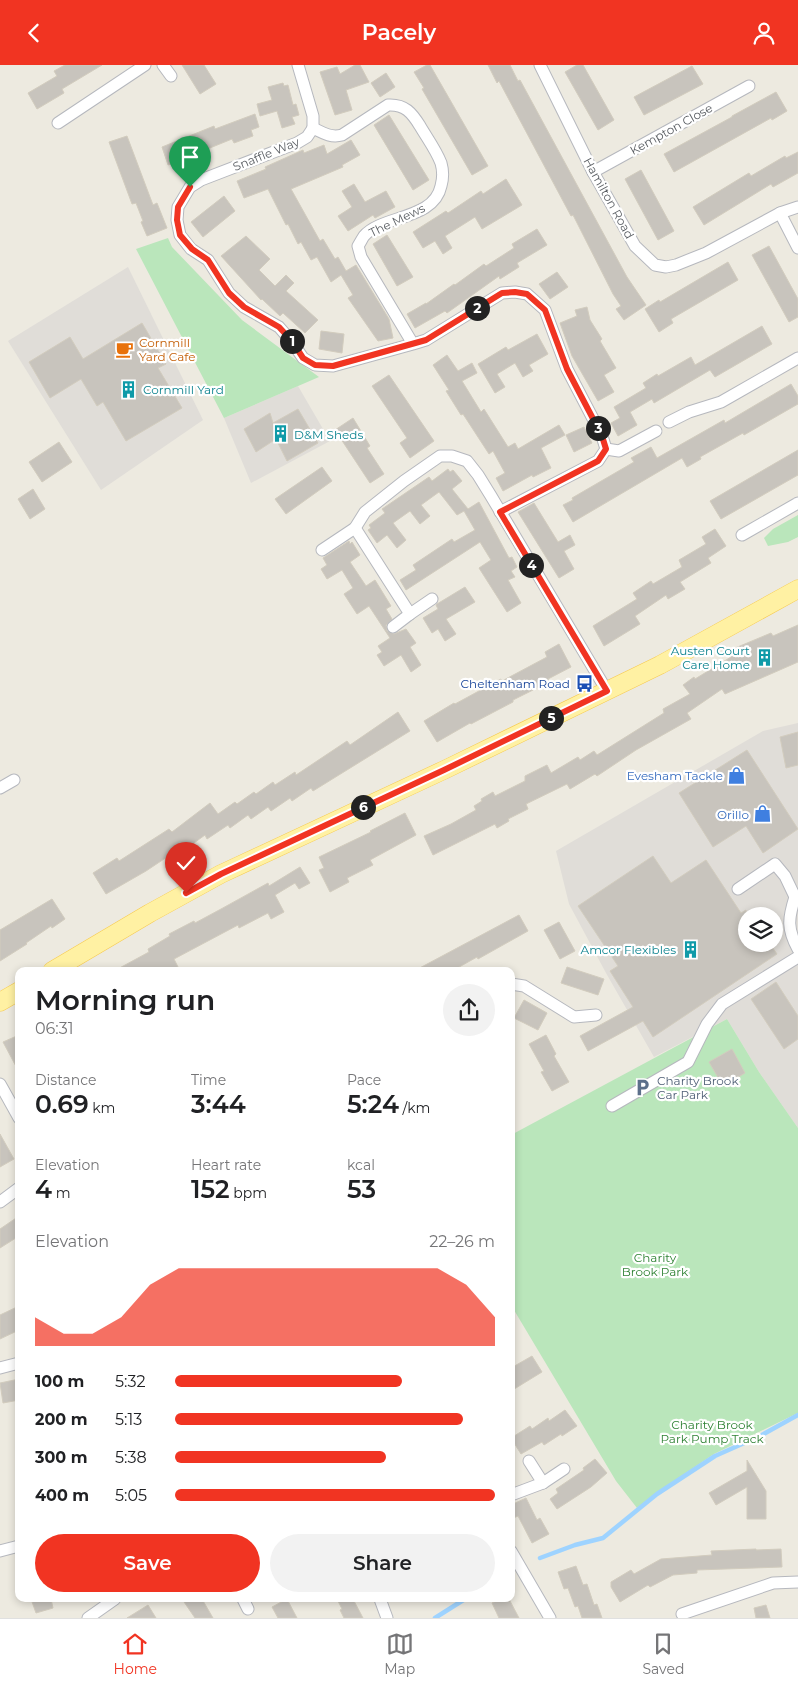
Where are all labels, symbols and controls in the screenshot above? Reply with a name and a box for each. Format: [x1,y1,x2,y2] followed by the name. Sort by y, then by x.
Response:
[20,19,48,47] icon: back
[362,19,436,46] text: Pacely
[750,19,778,47] icon: person
[627,100,715,158] street label: Kempton Close
[231,134,302,174] street label: Snaffle Way
[169,136,211,187] pin
[176,143,204,171] icon: arrive
[580,155,638,241] street label: Hamilton Road
[367,200,428,240] street label: The Mews
[464,295,490,321] pin: 2
[473,299,482,317] text: 2
[280,329,304,353] pin: 1
[290,332,295,350] text: 1
[139,335,196,364] place label: Cornmill Yard Cafe
[115,339,135,359] cafe icon: Cornmill Yard Cafe
[119,379,139,399] building icon: Cornmill Yard
[143,382,224,397] place label: Cornmill Yard
[586,415,610,441] pin: 3
[594,419,603,437] text: 3
[270,424,290,444] building icon: D&M Sheds
[294,427,363,442] place label: D&M Sheds
[518,553,544,577] pin: 4
[527,556,536,574] text: 4
[671,643,750,672] place label: Austen Court Care Home
[754,647,774,667] building icon: Austen Court Care Home
[574,673,594,693] bus stop icon: Cheltenham Road
[461,676,570,691] place label: Cheltenham Road
[538,705,564,731] pin: 5
[547,709,556,727] text: 5
[727,765,747,785] shop icon: Evesham Tackle
[627,768,723,783] place label: Evesham Tackle
[350,795,376,819] pin: 6
[359,798,368,816] text: 6
[753,804,773,824] shop icon: Orillo
[717,807,749,822] place label: Orillo
[165,842,207,893] pin
[172,849,200,877] icon: check
[738,907,783,952] map controls
[738,907,783,952] button: layers
[680,939,700,959] building icon: Amcor Flexibles
[581,942,676,957] place label: Amcor Flexibles
[35,983,215,1017] text: Morning run
[443,984,495,1036] button: share
[35,1019,74,1038] text: 06:31
[35,1071,97,1089] text: Distance
[191,1071,226,1089] text: Time
[347,1071,381,1089] text: Pace
[657,1073,739,1102] place label: Charity Brook Car Park
[633,1077,653,1097] parking icon: Charity Brook Car Park
[35,1089,89,1119] text: 0.69
[191,1089,246,1119] text: 3:44
[347,1089,399,1119] text: 5:24
[89,1099,115,1117] text: km
[399,1099,430,1117] text: /km
[35,1156,100,1174] text: Elevation
[191,1156,261,1174] text: Heart rate
[347,1156,375,1174] text: kcal
[35,1174,52,1204] text: 4
[191,1174,230,1204] text: 152
[347,1174,376,1204] text: 53
[52,1184,71,1202] text: m
[230,1184,267,1202] text: bpm
[35,1232,109,1251] text: Elevation
[429,1232,495,1251] text: 22–26 m
[622,1250,689,1279] park label: Charity Brook Park
[35,1372,84,1391] text: 100 m
[115,1372,145,1391] text: 5:32
[35,1410,87,1429] text: 200 m
[115,1410,142,1429] text: 5:13
[660,1417,764,1446] park label: Charity Brook Park Pump Track
[35,1448,88,1467] text: 300 m
[115,1448,147,1467] text: 5:38
[35,1486,89,1505] text: 400 m
[115,1486,147,1505] text: 5:05
[35,1534,260,1592] button: Save
[270,1534,495,1592] button: Share
[114,1630,157,1678] tab: Home
[384,1630,415,1678] tab: Map
[642,1630,684,1678] tab: Saved

